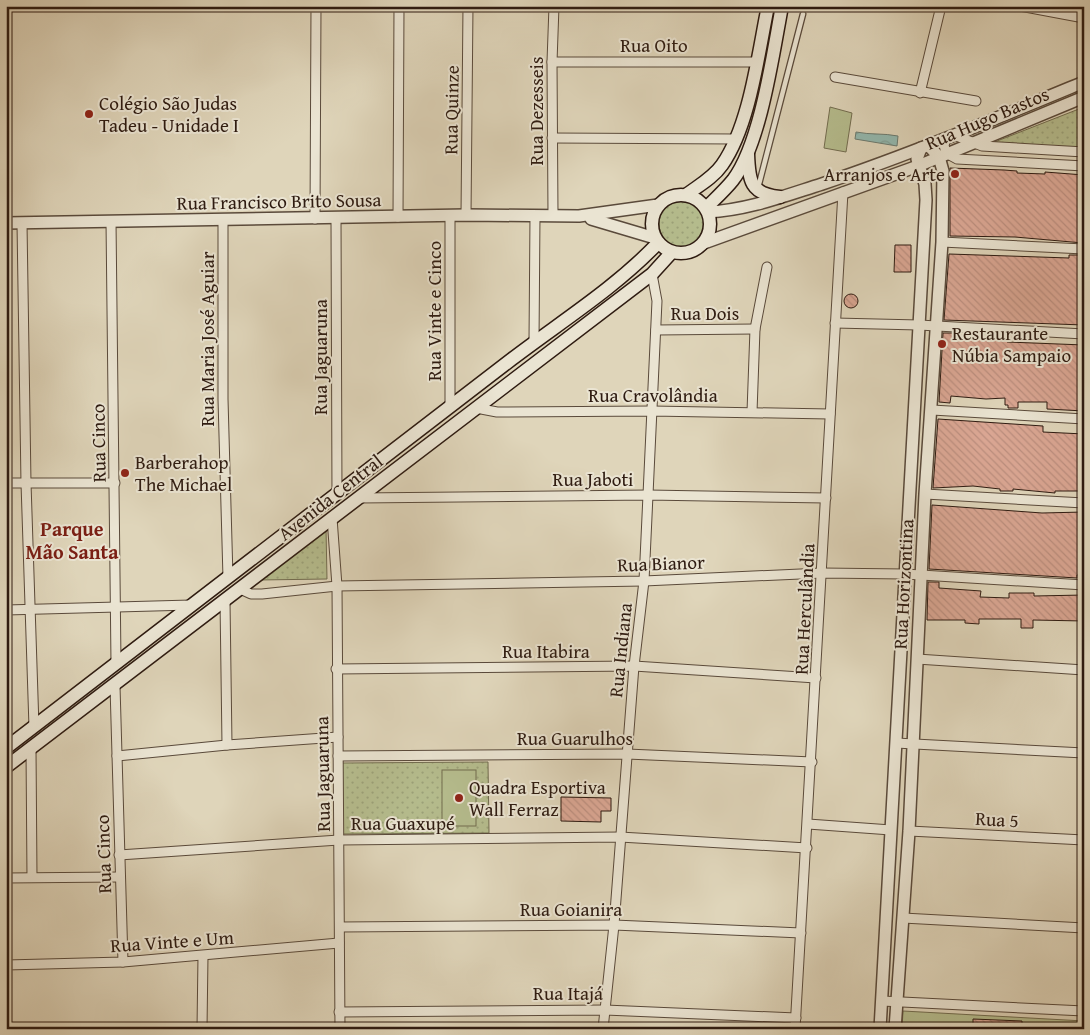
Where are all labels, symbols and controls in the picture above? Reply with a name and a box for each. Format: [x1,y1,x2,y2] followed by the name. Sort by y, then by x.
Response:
[620,31,688,59] street label: Rua Oito
[522,57,550,165] street label: Rua Dezesseis
[436,65,466,155] street label: Rua Quinze
[921,79,1053,157] street label: Rua Hugo Bastos
[99,89,239,139] place label: Colégio São Judas Tadeu - Unidade I
[83,108,95,120] marker: Colégio São Judas Tadeu - Unidade I
[824,160,945,188] place label: Arranjos e Arte
[949,168,961,180] marker: Arranjos e Arte
[176,185,382,217] street label: Rua Francisco Brito Sousa
[420,241,448,381] street label: Rua Vinte e Cinco
[193,251,221,427] street label: Rua Maria José Aguiar
[306,299,334,415] street label: Rua Jaguaruna
[671,299,739,327] street label: Rua Dois
[952,319,1071,369] place label: Restaurante Núbia Sampaio
[936,338,948,350] marker: Restaurante Núbia Sampaio
[588,381,718,409] street label: Rua Cravolândia
[83,403,113,483] street label: Rua Cinco
[272,447,388,547] street label: Avenida Central
[135,448,232,498] place label: Barberahop The Michael
[553,465,633,493] street label: Rua Jaboti
[119,467,131,479] marker: Barberahop The Michael
[26,514,119,566] district label: Parque Mão Santa
[886,518,920,650] street label: Rua Horizontina
[787,543,821,675] street label: Rua Herculândia
[617,547,705,579] street label: Rua Bianor
[601,601,639,699] street label: Rua Indiana
[502,637,590,665] street label: Rua Itabira
[307,716,337,832] street label: Rua Jaguaruna
[517,724,633,752] street label: Rua Guarulhos
[469,773,606,823] place label: Quadra Esportiva Wall Ferraz
[453,792,465,804] marker: Quadra Esportiva Wall Ferraz
[975,804,1019,834] street label: Rua 5
[351,809,455,837] street label: Rua Guaxupé
[88,814,118,894] street label: Rua Cinco
[520,895,622,923] street label: Rua Goianira
[109,923,235,959] street label: Rua Vinte e Um
[533,979,603,1007] street label: Rua Itajá

